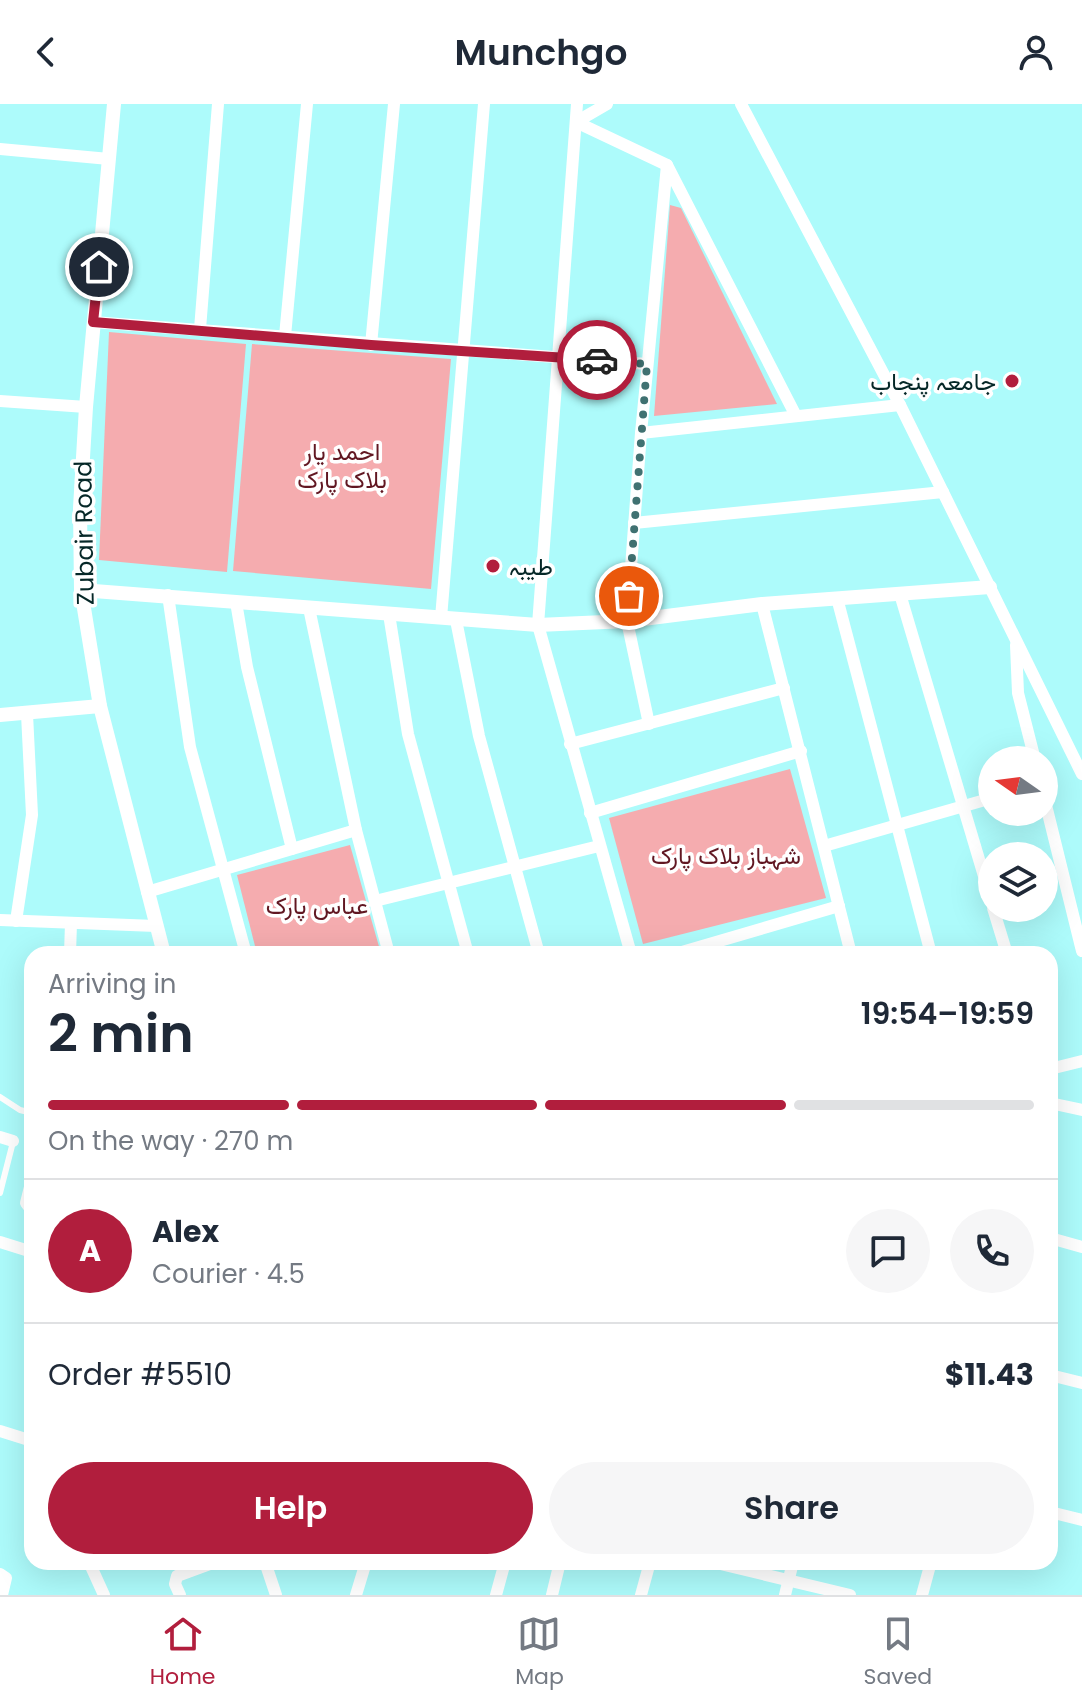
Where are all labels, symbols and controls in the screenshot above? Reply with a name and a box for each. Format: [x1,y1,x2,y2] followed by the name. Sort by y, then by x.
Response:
[455,27,627,78] text: Munchgo
[24,30,68,74] icon: back
[1014,30,1058,74] icon: person
[65,233,133,301] pin
[77,245,121,289] icon: home
[557,320,637,400] courier
[575,338,619,382] icon: car
[870,365,996,398] place label: جامعہ پنجاب
[1003,372,1021,390] marker: جامعہ پنجاب
[297,435,387,496] park label: احمد یار بلاک پارک
[66,460,102,606] street label: Zubair Road
[509,550,553,583] place label: طیبہ
[484,557,502,575] marker: طیبہ
[595,562,663,630] pin
[607,574,651,618] icon: bag
[978,746,1058,826] north arrow
[978,746,1058,922] map controls
[651,839,801,872] park label: شہباز بلاک پارک
[978,842,1058,922] button: layers
[266,889,368,922] park label: عباس پارک
[48,966,177,1002] text: Arriving in
[861,992,1034,1035] text: 19:54–19:59
[48,997,194,1070] text: 2 min
[48,1123,293,1159] text: On the way · 270 m
[846,1209,930,1293] button: chat
[950,1209,1034,1293] button: phone
[152,1210,219,1253] text: Alex
[79,1229,101,1272] text: A
[152,1256,305,1292] text: Courier · 4.5
[48,1353,232,1396] text: Order #5510
[945,1353,1034,1396] text: $11.43
[48,1462,533,1554] button: Help
[549,1462,1034,1554] button: Share
[150,1612,215,1693] tab: Home
[515,1612,564,1693] tab: Map
[864,1612,932,1693] tab: Saved

